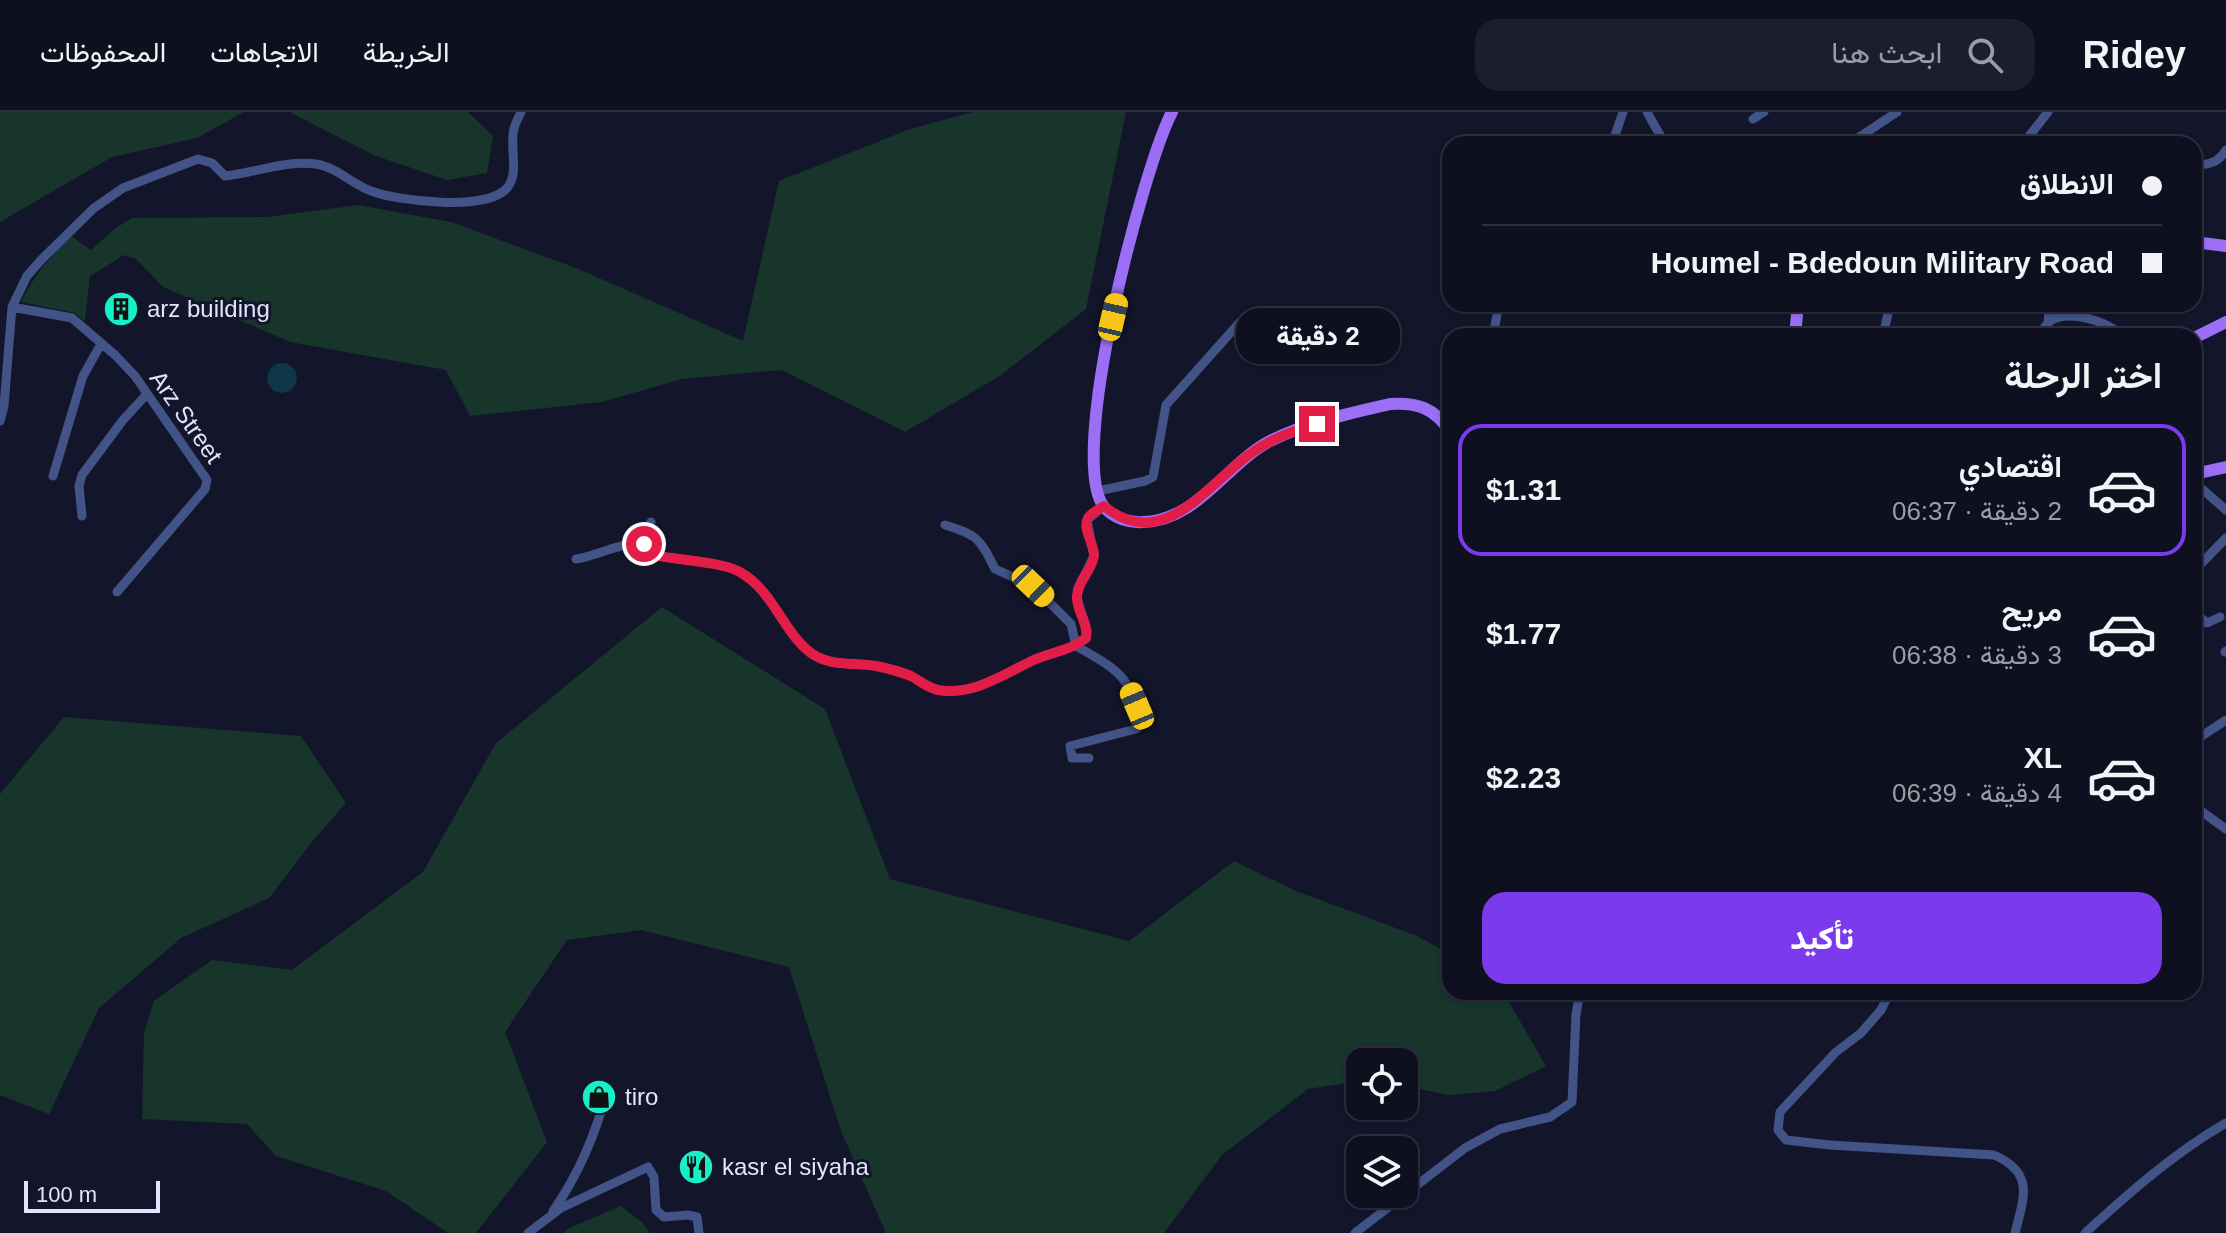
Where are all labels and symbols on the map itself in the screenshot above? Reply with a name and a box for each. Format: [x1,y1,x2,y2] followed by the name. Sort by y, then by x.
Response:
[102,290,140,328] building icon: arz building
[1096,291,1130,343] car
[147,295,270,322] place label: arz building
[1235,308,1399,364] callout: 2 دقيقة
[145,365,228,468] street label: Arz Street
[1299,406,1335,442] route end
[626,526,662,562] route start
[1007,561,1059,611] car
[1117,679,1157,733] car
[580,1078,618,1116] shop icon: tiro
[625,1083,658,1110] place label: tiro
[677,1148,715,1186] restaurant icon: kasr el siyaha
[722,1153,869,1180] place label: kasr el siyaha
[24,1177,160,1213] scale bar

